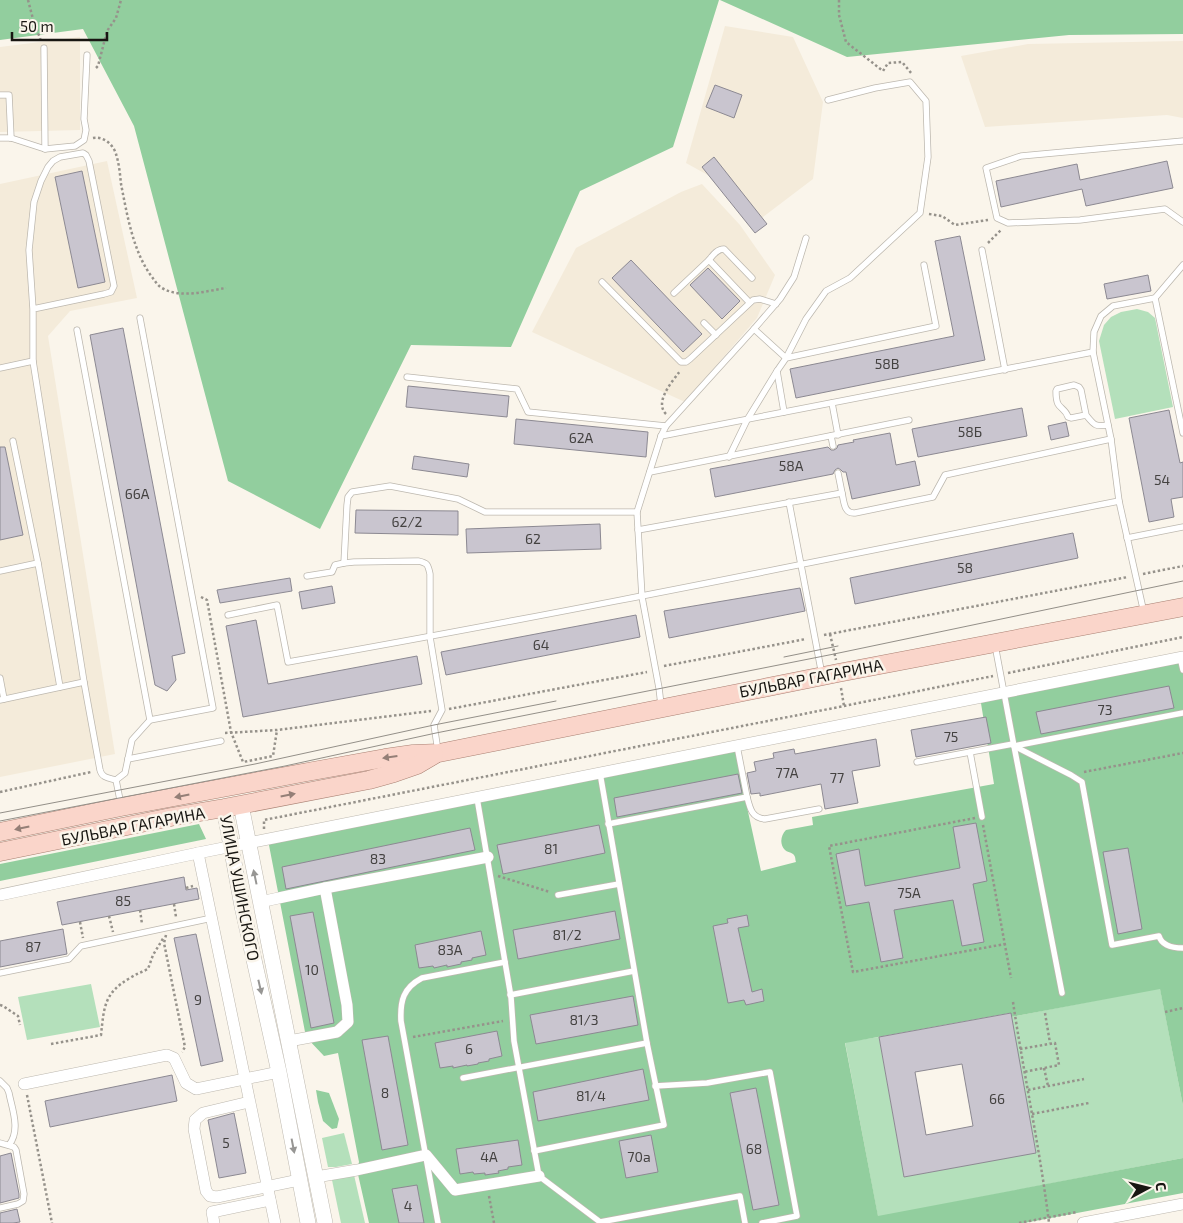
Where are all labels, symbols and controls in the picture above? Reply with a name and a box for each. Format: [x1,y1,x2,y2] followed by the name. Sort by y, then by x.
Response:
[12,10,108,42] scale bar
[20,17,54,35] text: 50 m
[875,355,899,372] house number: 58В
[958,423,982,440] house number: 58Б
[569,429,594,446] house number: 62А
[779,457,804,474] house number: 58А
[1154,471,1170,488] house number: 54
[125,485,150,502] house number: 66А
[392,513,423,530] house number: 62/2
[525,530,541,547] house number: 62
[957,559,973,576] house number: 58
[533,636,549,653] house number: 64
[738,654,884,701] street label: БУЛЬВАР ГАГАРИНА
[1098,701,1112,718] house number: 73
[944,728,958,745] house number: 75
[382,754,398,762] one-way arrow
[775,764,799,781] house number: 77А
[830,769,844,786] house number: 77
[281,791,297,799] one-way arrow
[173,792,189,800] one-way arrow
[60,802,206,849] street label: БУЛЬВАР ГАГАРИНА
[217,813,264,962] street label: УЛИЦА УШИНСКОГО
[15,824,30,832] one-way arrow
[544,840,558,857] house number: 81
[370,850,386,867] house number: 83
[251,870,259,885] one-way arrow
[897,884,921,901] house number: 75А
[115,892,131,909] house number: 85
[552,926,582,943] house number: 81/2
[25,938,41,955] house number: 87
[438,941,463,958] house number: 83А
[305,961,319,978] house number: 10
[256,980,264,995] one-way arrow
[194,991,202,1008] house number: 9
[569,1011,599,1028] house number: 81/3
[465,1040,473,1057] house number: 6
[381,1084,389,1101] house number: 8
[576,1087,606,1104] house number: 81/4
[989,1090,1005,1107] house number: 66
[222,1134,230,1151] house number: 5
[290,1139,298,1155] one-way arrow
[746,1140,762,1157] house number: 68
[480,1148,498,1165] house number: 4А
[627,1148,651,1165] house number: 70а
[1123,1163,1173,1213] north arrow
[1152,1181,1170,1191] text: С
[404,1197,412,1214] house number: 4

